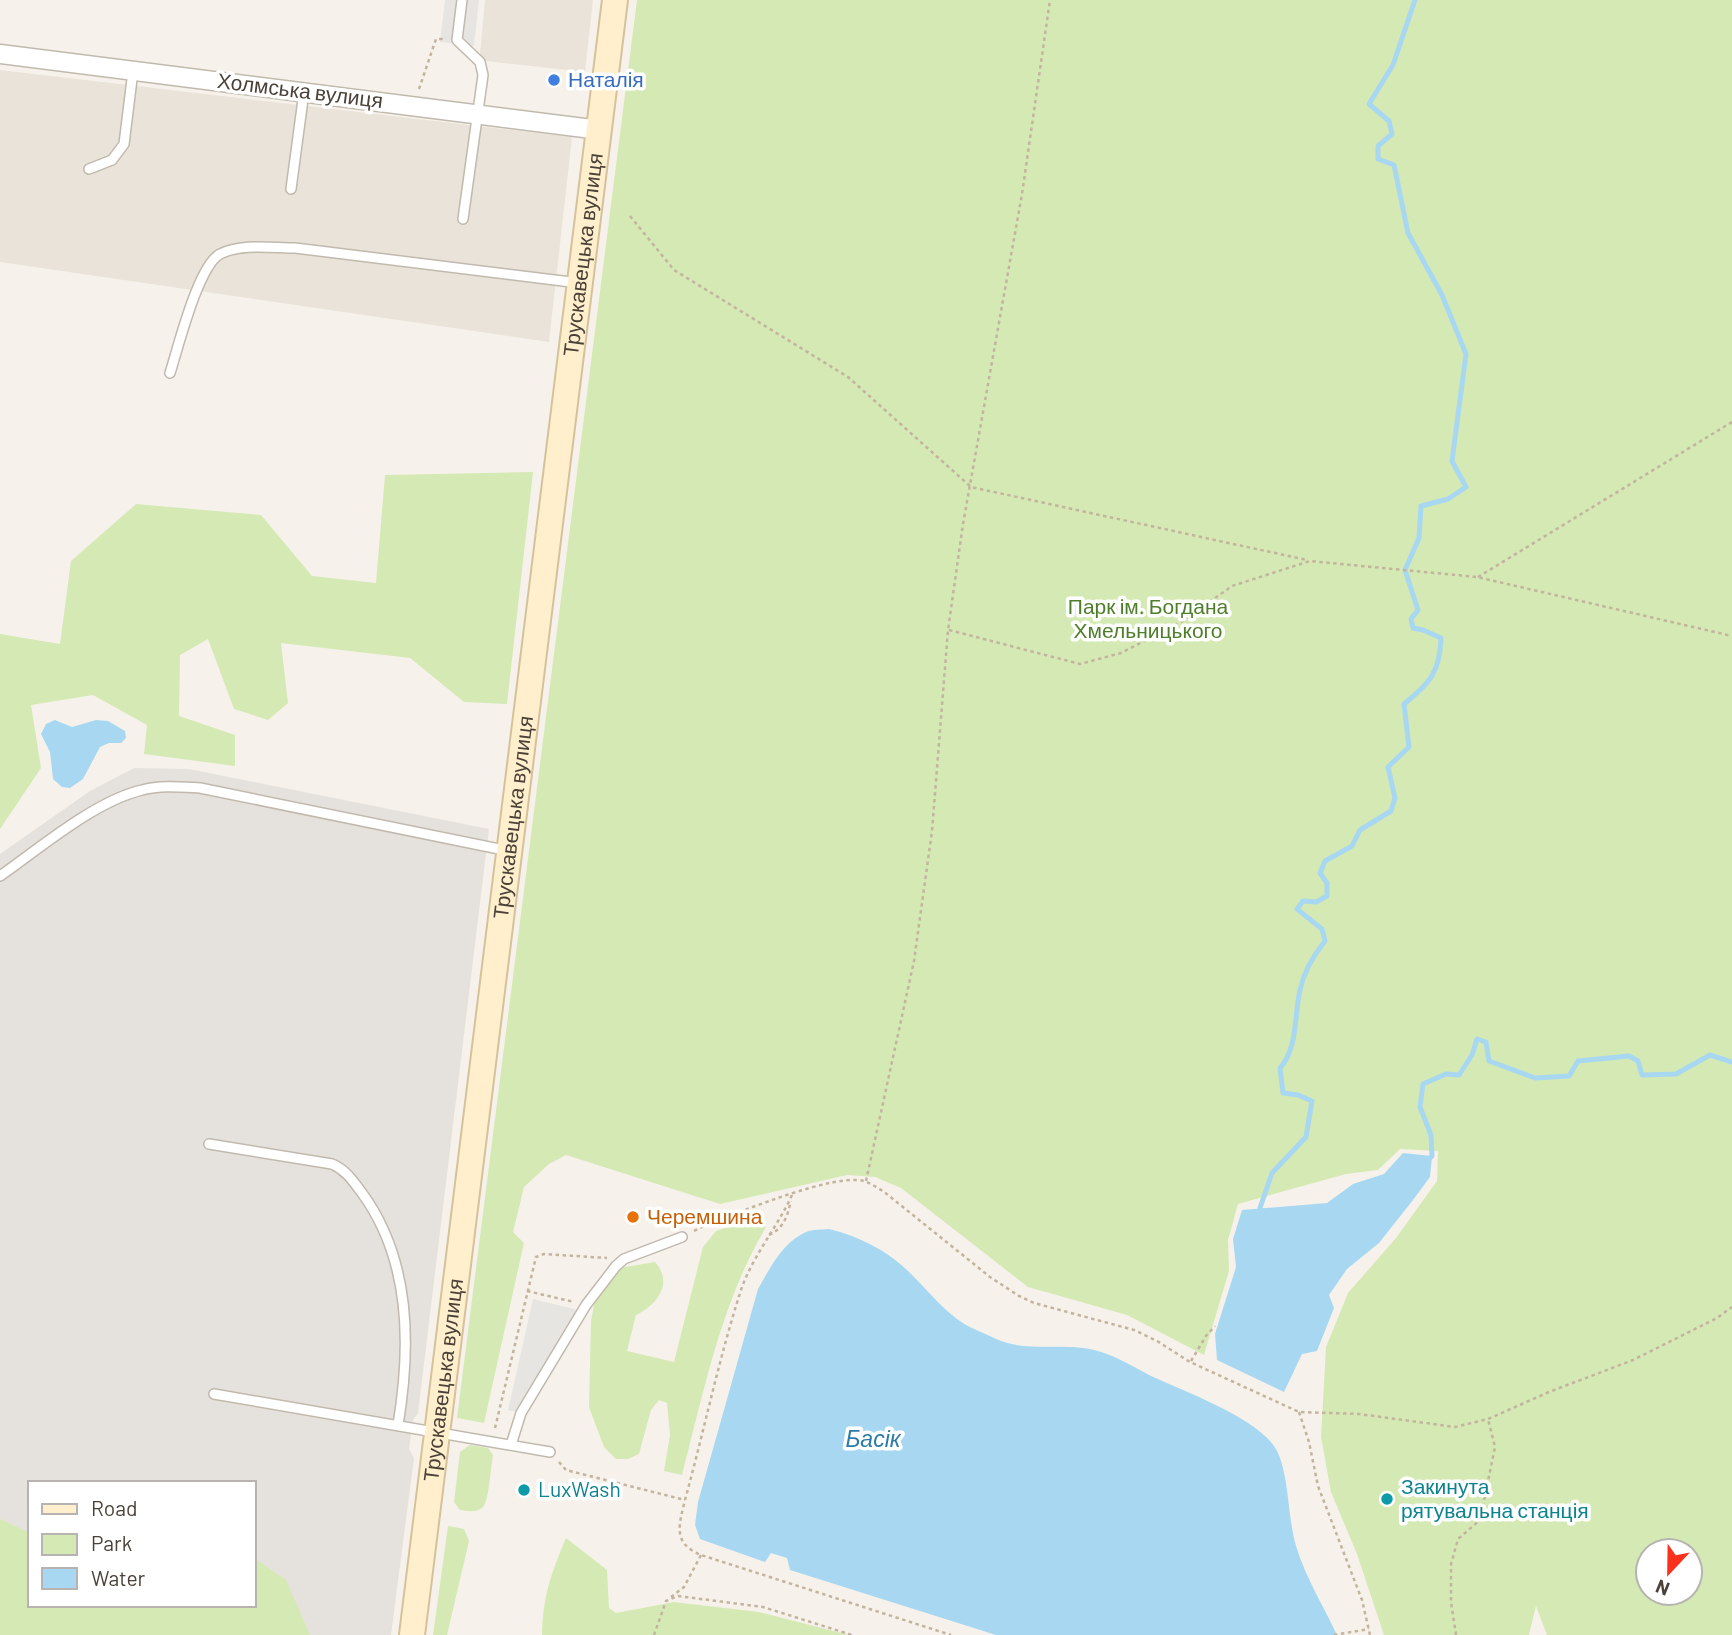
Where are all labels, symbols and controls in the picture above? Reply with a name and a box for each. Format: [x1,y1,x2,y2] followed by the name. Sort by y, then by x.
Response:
[568,66,644,91] place label: Наталія
[216,67,384,112] street label: Холмська вулиця
[546,72,562,88] marker: Наталія
[557,151,607,357] street label: Трускавецька вулиця
[1068,593,1228,642] park label: Парк ім. Богдана Хмельницького
[487,714,537,920] street label: Трускавецька вулиця
[647,1203,763,1228] place label: Черемшина
[625,1209,641,1225] marker: Черемшина
[417,1277,467,1483] street label: Трускавецька вулиця
[845,1424,902,1452] water label: Басік
[1401,1473,1589,1522] place label: Закинута рятувальна станція
[538,1476,621,1501] place label: LuxWash
[28,1481,256,1607] legend
[516,1482,532,1498] marker: LuxWash
[1379,1491,1395,1507] marker: Закинута рятувальна станція
[91,1495,137,1520] text: Road
[91,1530,132,1555] text: Park
[1634,1537,1704,1607] north arrow
[91,1565,146,1590] text: Water
[1652,1575,1673,1601] text: N

